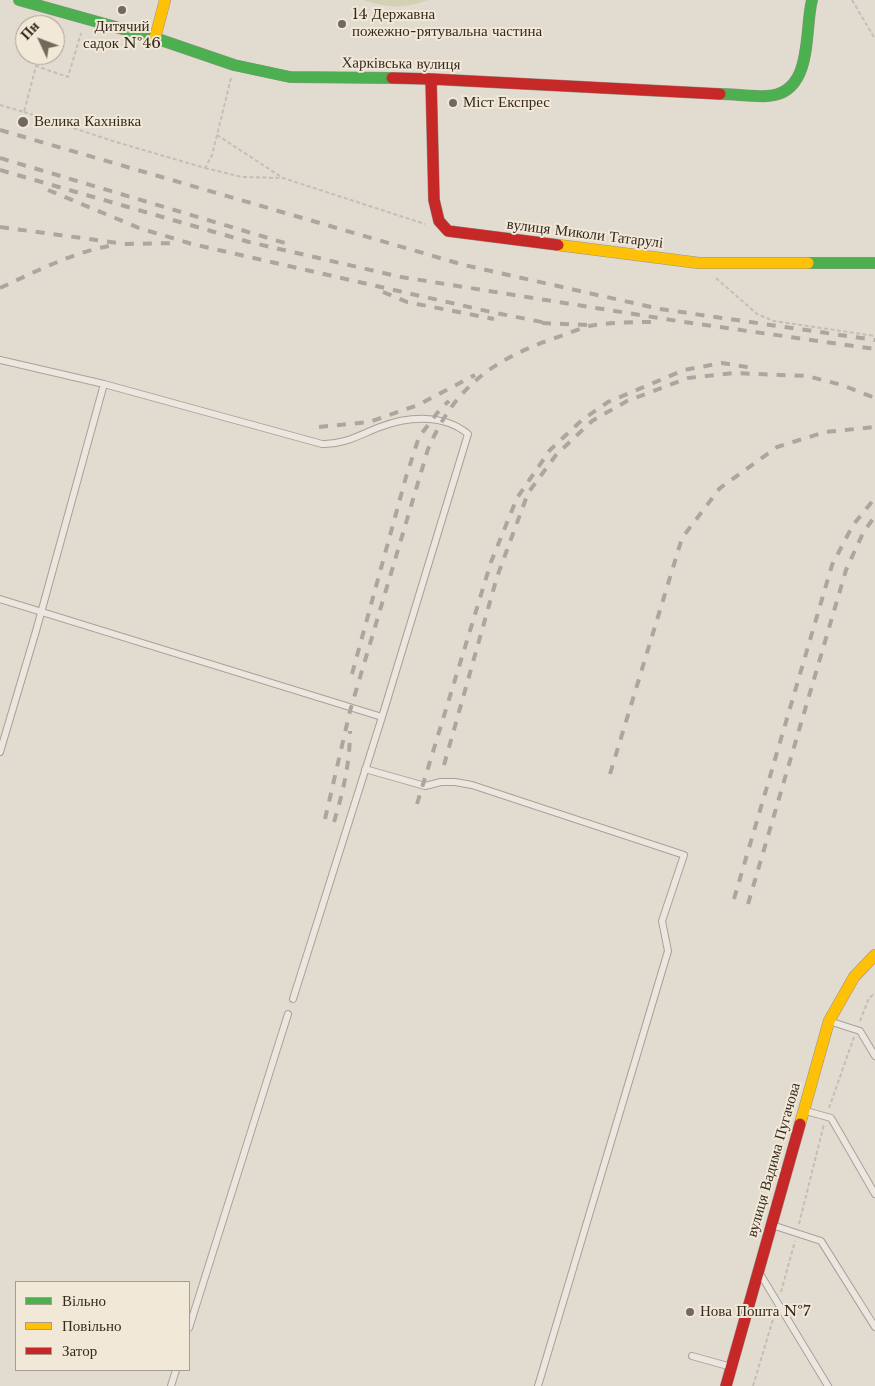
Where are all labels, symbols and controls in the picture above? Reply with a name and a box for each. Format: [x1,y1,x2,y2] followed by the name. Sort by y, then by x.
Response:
[116,4,128,16] marker: Дитячий садок №46
[352,6,542,41] place label: 14 Державна пожежно-рятувальна частина
[15,15,65,65] north arrow
[17,17,43,44] text: Пн
[83,18,161,53] place label: Дитячий садок №46
[336,18,348,30] marker: 14 Державна пожежно-рятувальна частина
[341,54,461,74] street label: Харківська вулиця
[463,94,550,112] place label: Міст Експрес
[447,97,459,109] marker: Міст Експрес
[34,113,141,131] place label: Велика Кахнівка
[16,115,30,129] marker: Велика Кахнівка
[506,215,664,253] street label: вулиця Миколи Татарулі
[743,1081,805,1239] street label: вулиця Вадима Пугачова
[15,1281,190,1371] legend
[62,1291,106,1310] text: Вільно
[700,1303,811,1321] place label: Нова Пошта №7
[684,1306,696,1318] marker: Нова Пошта №7
[62,1316,121,1335] text: Повільно
[62,1341,97,1360] text: Затор

